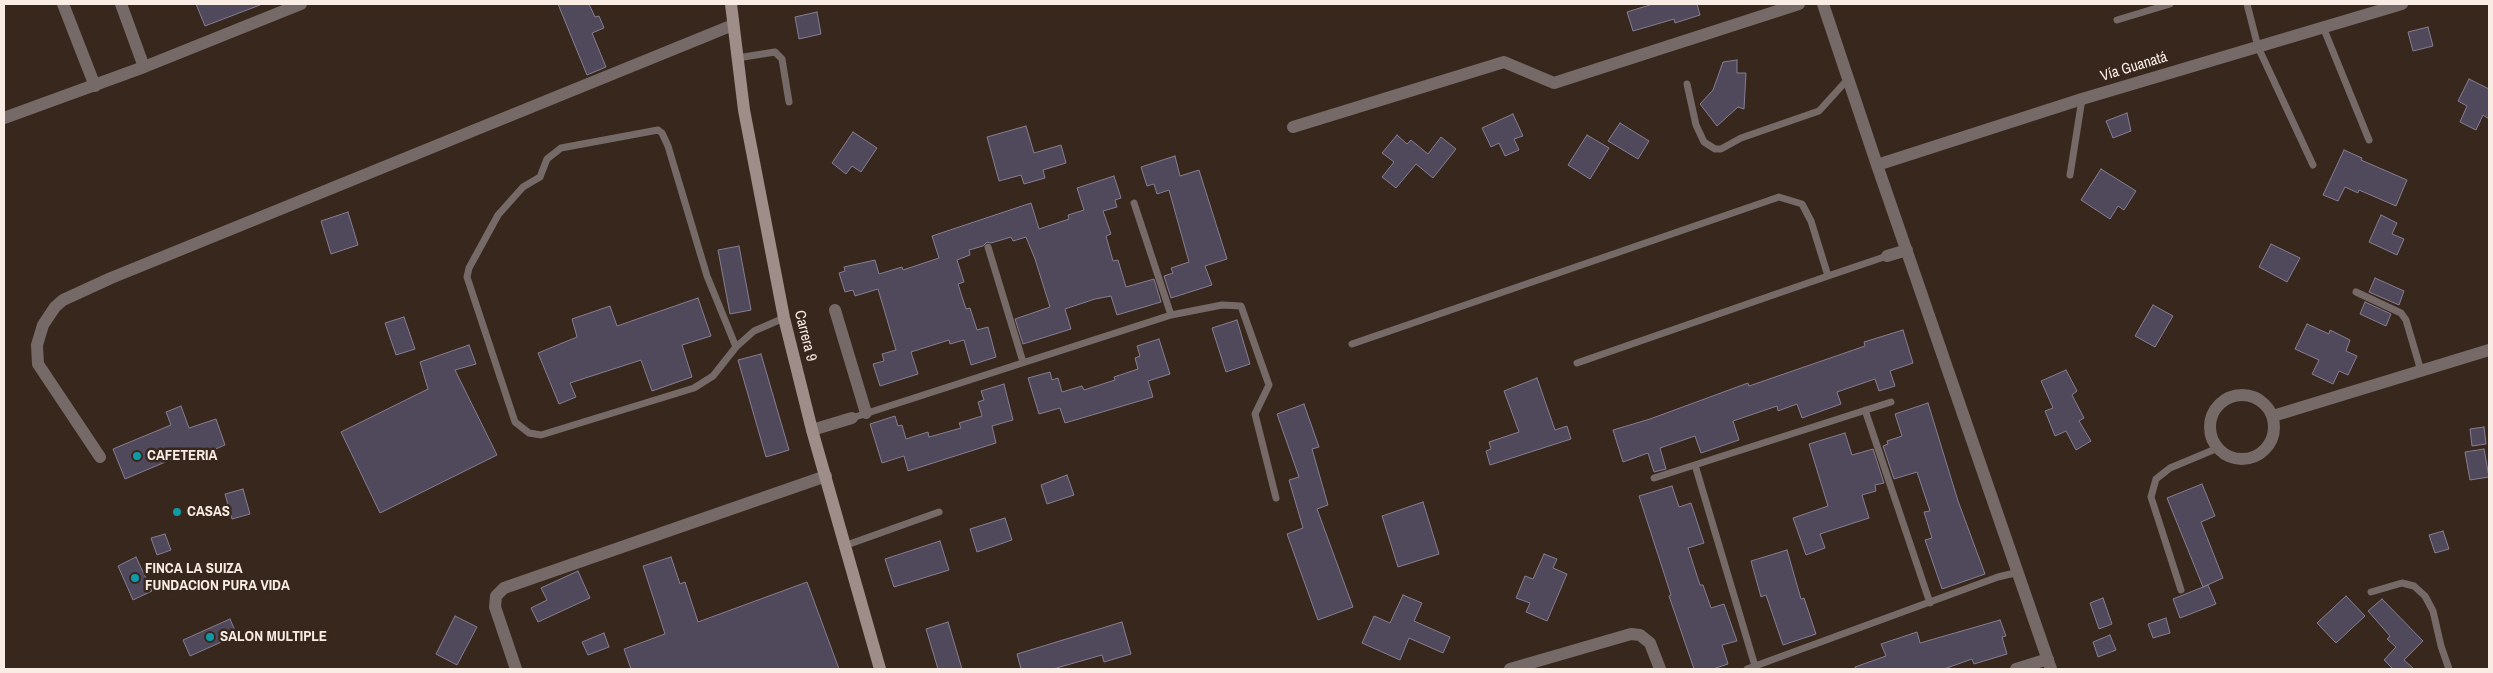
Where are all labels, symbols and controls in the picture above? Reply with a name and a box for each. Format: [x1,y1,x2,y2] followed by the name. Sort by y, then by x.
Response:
[2098,48,2170,86] street label: Vía Guanatá
[790,309,820,363] street label: Carrera 9
[147,447,217,465] place label: CAFETERIA
[131,450,143,462] marker: CAFETERIA
[187,503,230,521] place label: CASAS
[171,506,183,518] marker: CASAS
[145,560,290,595] place label: FINCA LA SUIZA FUNDACION PURA VIDA
[129,572,141,584] marker: FINCA LA SUIZA FUNDACION PURA VIDA
[220,628,327,646] place label: SALON MULTIPLE
[204,631,216,643] marker: SALON MULTIPLE

